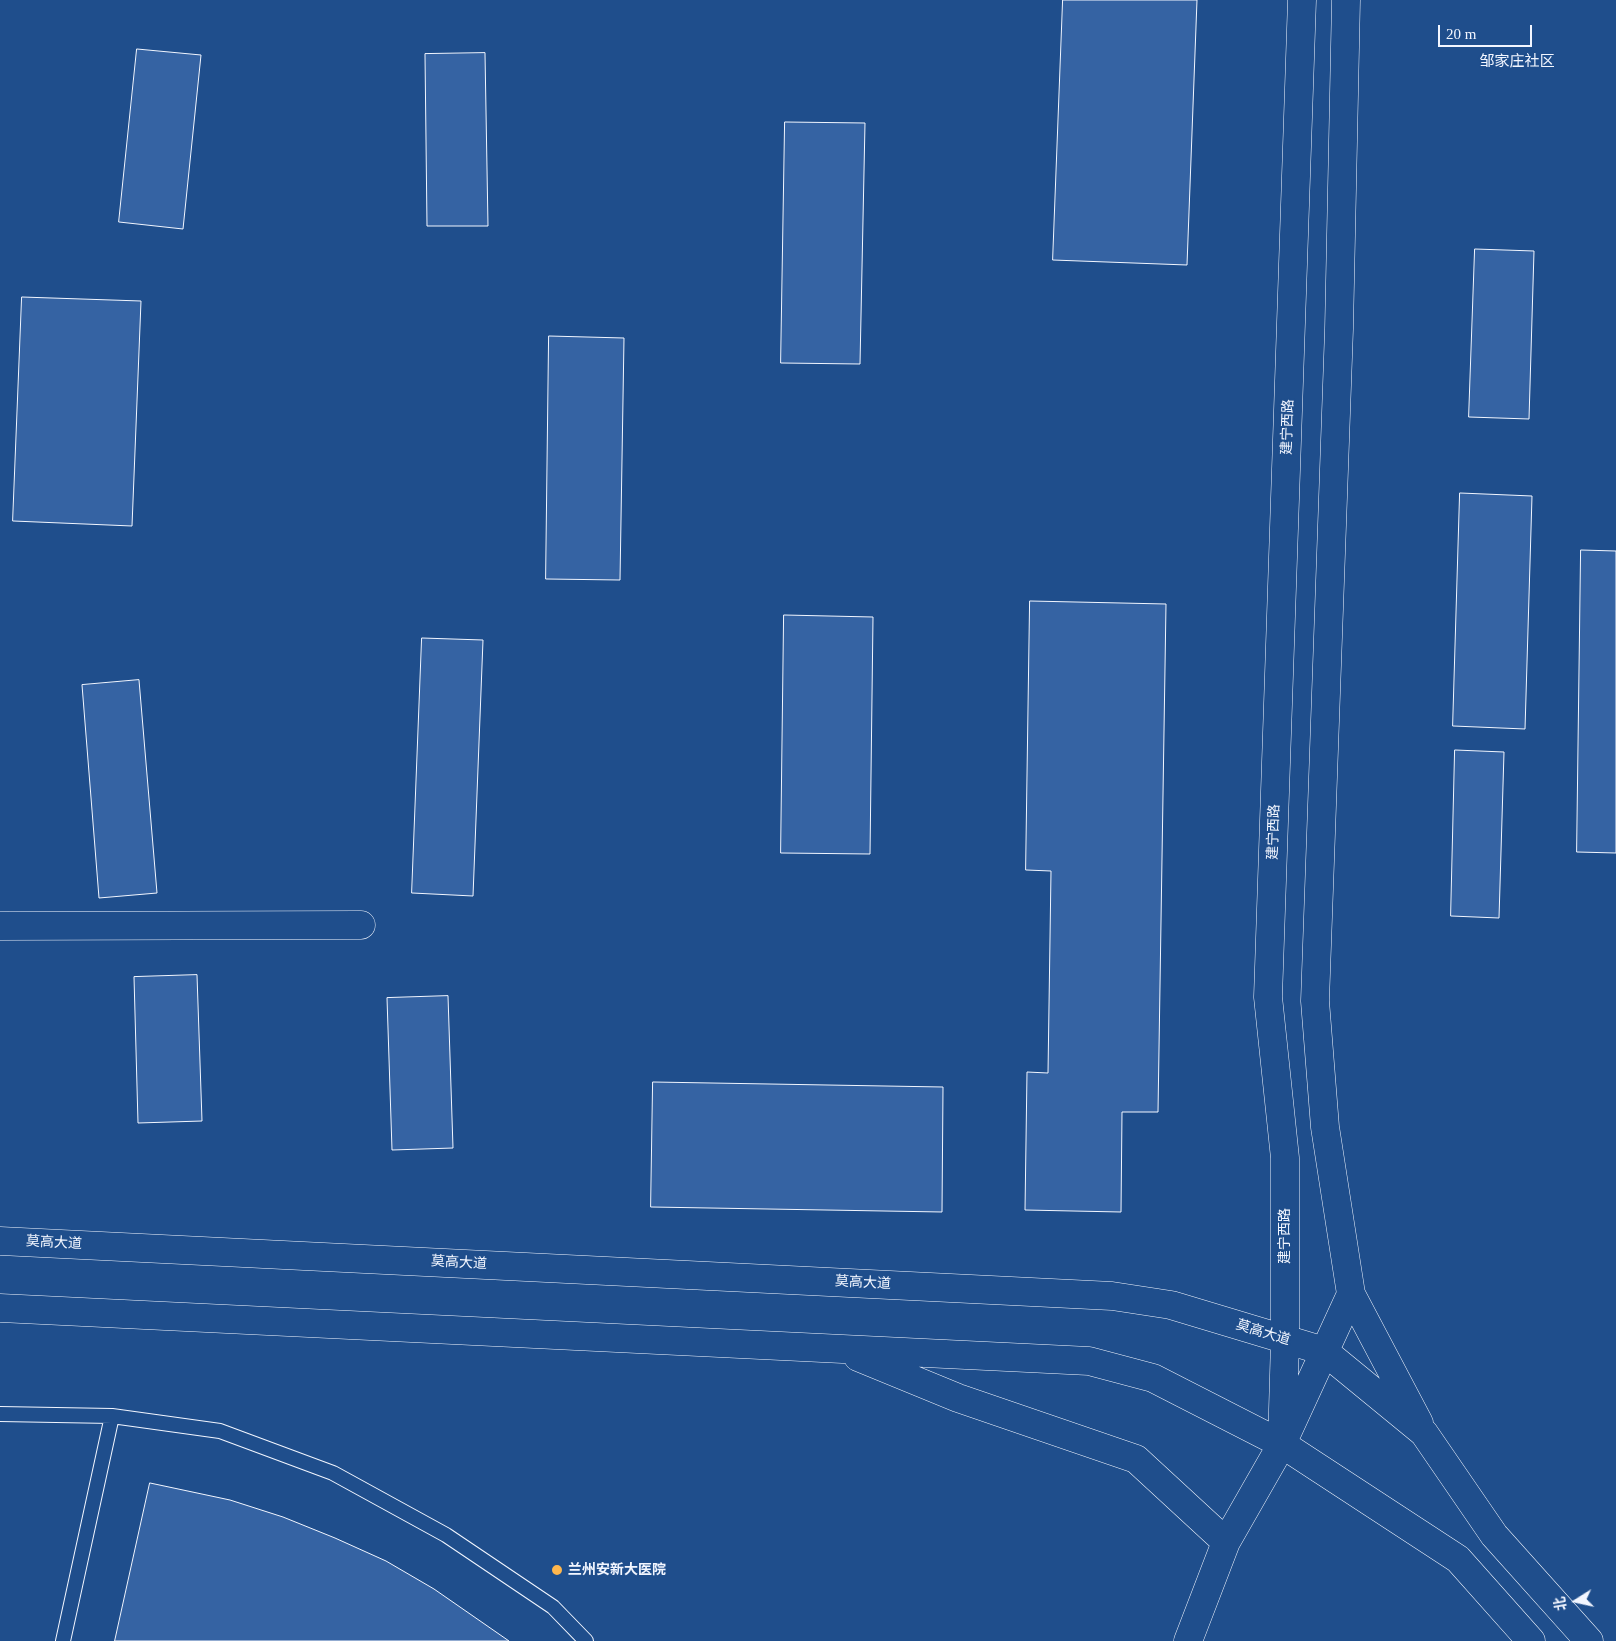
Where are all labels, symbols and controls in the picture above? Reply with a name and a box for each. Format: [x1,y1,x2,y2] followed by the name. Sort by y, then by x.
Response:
[1441,15,1535,47] scale bar
[1446,26,1476,42] text: 20 m
[1480,53,1554,71] district label: 邹家庄社区
[1279,399,1297,455] street label: 建宁西路
[1265,804,1283,860] street label: 建宁西路
[1277,1208,1293,1264] street label: 建宁西路
[26,1233,82,1253] street label: 莫高大道
[431,1253,487,1273] street label: 莫高大道
[835,1273,891,1293] street label: 莫高大道
[1234,1317,1292,1349] street label: 莫高大道
[568,1562,666,1578] place label: 兰州安新大医院
[550,1563,564,1577] marker: 兰州安新大医院
[1551,1576,1601,1626] north arrow
[1552,1595,1569,1612] text: 北

